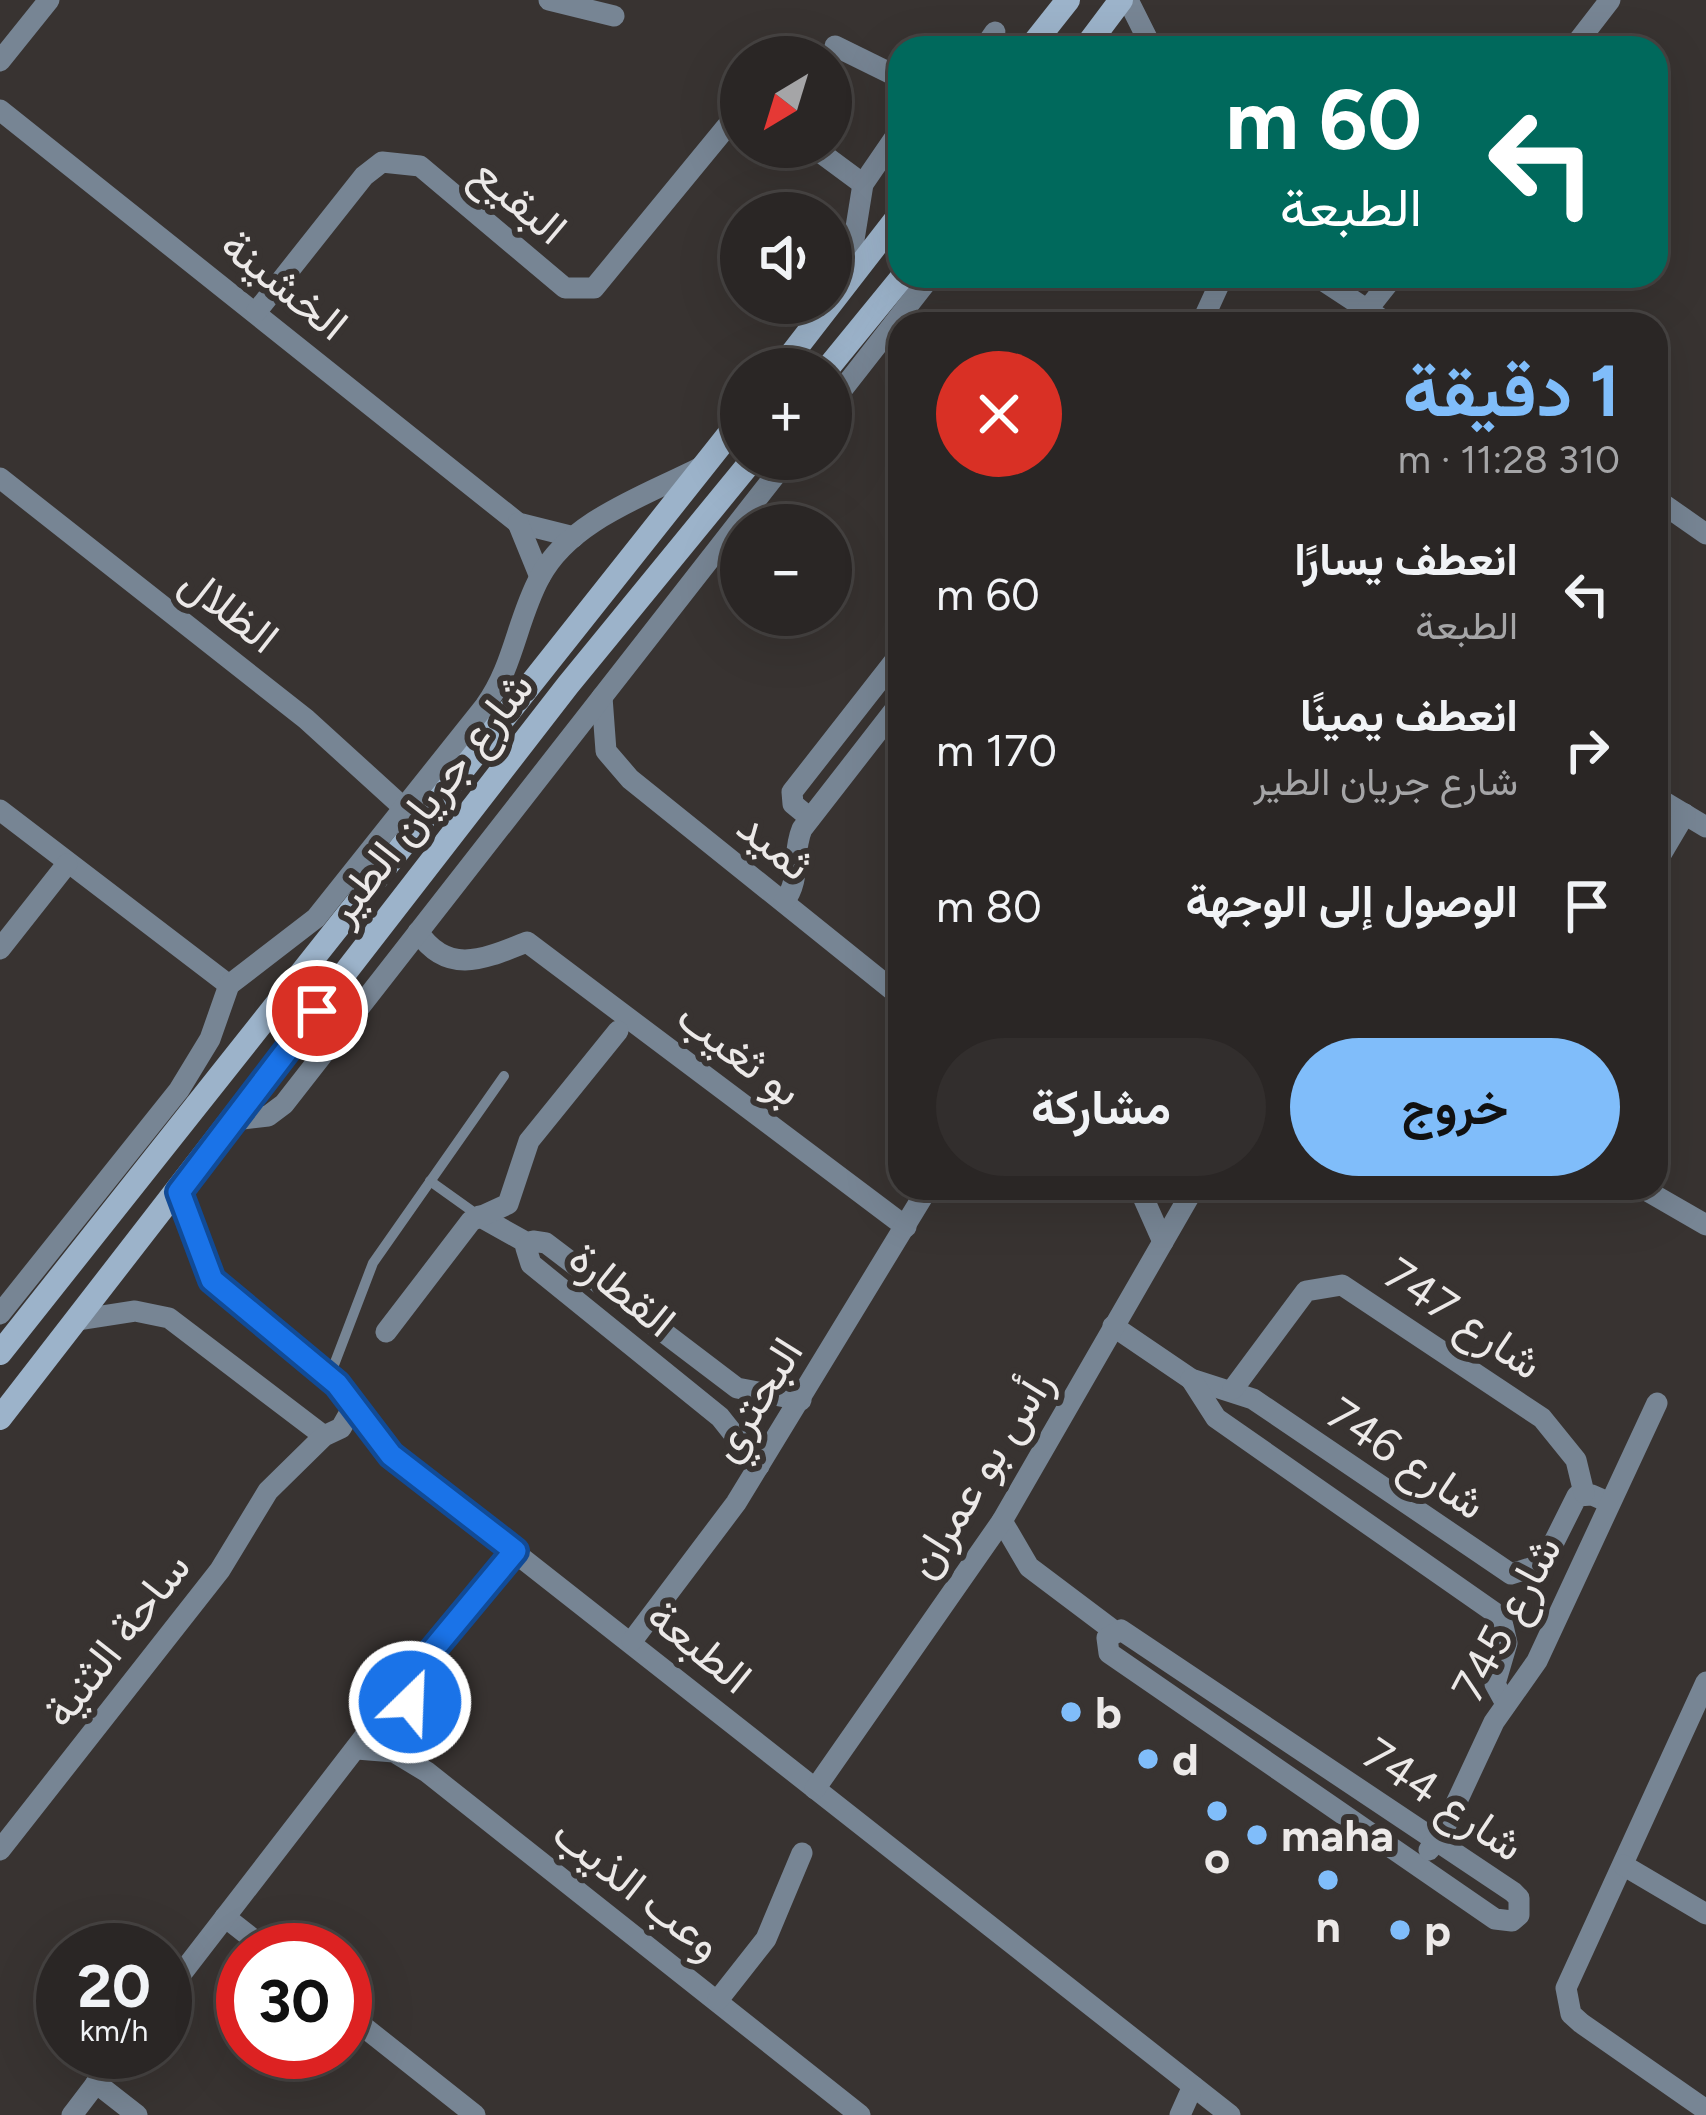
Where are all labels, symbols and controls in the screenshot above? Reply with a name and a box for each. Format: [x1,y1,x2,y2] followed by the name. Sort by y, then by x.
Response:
[720,36,852,168] north arrow
[720,36,852,636] map controls
[1226,69,1422,170] text: 60 m
[1464,84,1620,240] icon: left
[459,145,578,258] street label: البقيع
[1280,175,1422,240] text: الطبعة
[720,192,852,324] button: sound
[211,217,359,351] street label: الخشينة
[720,348,852,480] button: +
[1403,348,1620,434] text: 1 دقيقة
[936,351,1062,477] button: close
[1398,436,1620,483] text: 310 m · 11:28
[720,504,852,636] button: −
[1294,532,1518,586] text: انعطف يسارًا
[170,554,290,664] street label: الظلال
[1554,561,1620,627] icon: left
[936,567,1040,621] text: 60 m
[1415,602,1518,649] text: الطبعة
[313,660,547,937] street label: شارع جريان الطير
[1300,688,1518,742] text: انعطف يمينًا
[1554,717,1620,783] icon: right
[936,723,1057,777] text: 170 m
[1253,758,1518,805] text: شارع جريان الطير
[727,799,823,891] street label: ثميد
[1554,873,1620,939] icon: arrive
[1185,874,1518,928] text: الوصول إلى الوجهة
[936,879,1042,933] text: 80 m
[266,960,368,1062] pin
[284,978,350,1044] icon: arrive
[666,989,813,1118] street label: بو ثغيب
[936,1038,1266,1176] button: مشاركة
[1290,1038,1620,1176] button: خروج
[558,1230,687,1349] street label: القطارة
[1373,1246,1553,1393] street label: شارع 747
[696,1327,822,1476] street label: البحتري
[894,1359,1065,1588] street label: رأس بو عمران
[1315,1386,1496,1534] street label: شارع 746
[1440,1526,1576,1712] street label: شارع 745
[31,1541,201,1737] street label: ساحة الثنية
[637,1588,763,1704] street label: الطبعة
[347,1639,473,1765] position arrow
[1095,1685,1122,1739] place label: b
[1058,1699,1084,1725] marker: b
[1351,1726,1534,1875] street label: شارع 744
[1172,1732,1199,1786] place label: d
[1135,1746,1161,1772] marker: d
[1204,1798,1230,1824] marker: o
[542,1805,733,1971] street label: وعب الذيب
[1281,1808,1394,1862] place label: maha
[1244,1822,1270,1848] marker: maha
[1204,1830,1230,1884] place label: o
[1315,1867,1341,1893] marker: n
[1315,1899,1341,1953] place label: n
[1424,1903,1451,1957] place label: p
[1387,1917,1413,1943] marker: p
[216,1923,372,2079] speed limit sign: 30
[77,1950,151,2022] text: 20
[80,2012,148,2049] text: km/h

